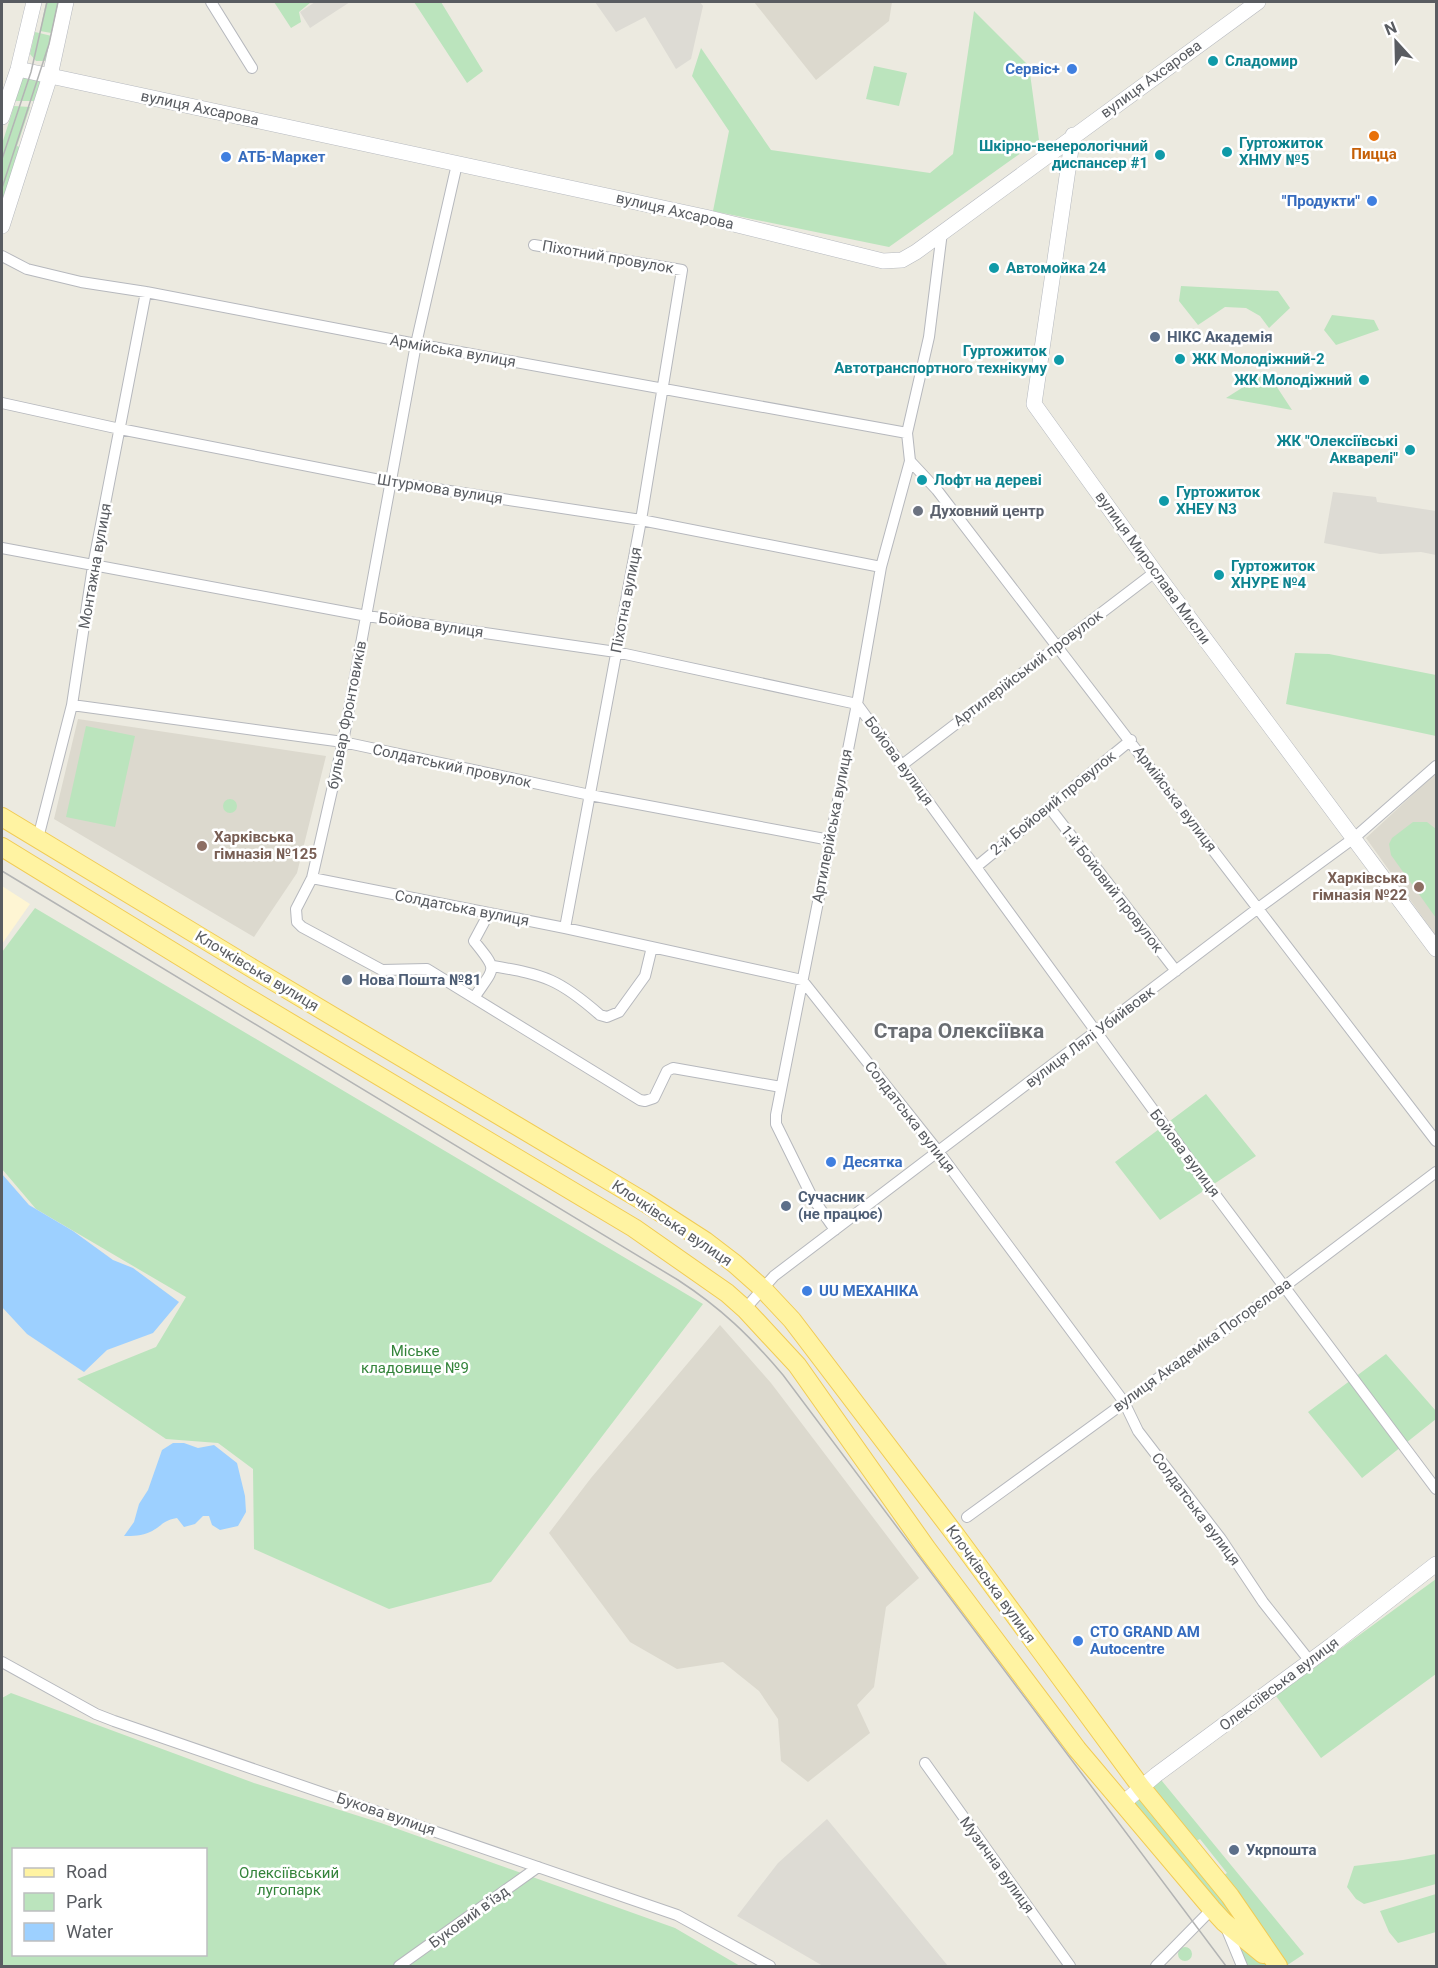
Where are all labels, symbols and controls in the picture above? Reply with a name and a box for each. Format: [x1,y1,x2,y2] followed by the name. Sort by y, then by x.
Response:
[1366,12,1426,72] north arrow
[1382,18,1399,39] text: N
[1097,36,1205,122] street label: вулиця Ахсарова
[1225,52,1298,70] place label: Сладомир
[1206,54,1220,68] marker: Сладомир
[1005,60,1060,78] place label: Сервіс+
[1065,62,1079,76] marker: Сервіс+
[139,87,261,129] street label: вулиця Ахсарова
[1367,129,1381,143] marker: Пицца
[1239,134,1324,169] place label: Гуртожиток ХНМУ №5
[979,137,1148,172] place label: Шкірно-венерологічний диспансер #1
[1220,145,1234,159] marker: Гуртожиток ХНМУ №5
[1351,145,1397,163] place label: Пицца
[238,148,326,166] place label: АТБ-Маркет
[1153,148,1167,162] marker: Шкірно-венерологічний диспансер #1
[219,150,233,164] marker: АТБ-Маркет
[614,189,736,233] street label: вулиця Ахсарова
[1282,192,1360,210] place label: "Продукти"
[1365,194,1379,208] marker: "Продукти"
[541,237,675,277] street label: Піхотний провулок
[1006,259,1106,277] place label: Автомойка 24
[987,261,1001,275] marker: Автомойка 24
[1167,328,1273,346] place label: НІКС Академія
[1148,330,1162,344] marker: НІКС Академія
[389,331,517,371] street label: Армійська вулиця
[834,342,1048,377] place label: Гуртожиток Автотранспортного технікуму
[1192,350,1325,368] place label: ЖК Молодіжний-2
[1173,352,1187,366] marker: ЖК Молодіжний-2
[1052,353,1066,367] marker: Гуртожиток Автотранспортного технікуму
[1234,371,1352,389] place label: ЖК Молодіжний
[1357,373,1371,387] marker: ЖК Молодіжний
[1277,432,1398,467] place label: ЖК "Олексіївські Акварелі"
[1403,443,1417,457] marker: ЖК "Олексіївські Акварелі"
[376,470,504,508] street label: Штурмова вулиця
[934,471,1042,489] place label: Лофт на дереві
[915,473,929,487] marker: Лофт на дереві
[1176,483,1261,518] place label: Гуртожиток ХНЕУ N3
[1092,488,1214,648] street label: вулиця Мирослава Мисли
[1157,494,1171,508] marker: Гуртожиток ХНЕУ N3
[75,502,115,630] street label: Монтажна вулиця
[930,502,1044,520] place label: Духовний центр
[911,504,925,518] marker: Духовний центр
[607,545,645,655] street label: Піхотна вулиця
[1231,557,1316,592] place label: Гуртожиток ХНУРЕ №4
[1212,568,1226,582] marker: Гуртожиток ХНУРЕ №4
[950,606,1106,730] street label: Артилерійський провулок
[378,609,484,641] street label: Бойова вулиця
[324,639,370,791] street label: бульвар Фронтовиків
[861,713,937,809] street label: Бойова вулиця
[371,740,533,792] street label: Солдатський провулок
[1129,743,1221,855] street label: Армійська вулиця
[808,747,856,905] street label: Артилерійська вулиця
[987,747,1119,859] street label: 2-й Бойовий провулок
[1057,822,1167,956] street label: 1-й Бойовий провулок
[214,828,317,863] place label: Харківська гімназія №125
[195,839,209,853] marker: Харківська гімназія №125
[1313,869,1407,904] place label: Харківська гімназія №22
[1412,880,1426,894] marker: Харківська гімназія №22
[393,886,531,930] street label: Солдатська вулиця
[192,927,322,1015] street label: Клочківська вулиця
[359,971,481,989] place label: Нова Пошта №81
[340,973,354,987] marker: Нова Пошта №81
[1022,983,1158,1091] street label: вулиця Лялі Убийвовк
[874,1019,1044,1043] district label: Стара Олексіївка
[861,1058,959,1176] street label: Солдатська вулиця
[1146,1105,1224,1201] street label: Бойова вулиця
[843,1153,903,1171] place label: Десятка
[824,1155,838,1169] marker: Десятка
[608,1176,736,1270] street label: Клочківська вулиця
[798,1188,883,1223] place label: Сучасник (не працює)
[779,1199,793,1213] marker: Сучасник (не працює)
[1109,1274,1295,1416] street label: вулиця Академіка Погорєлова
[819,1282,919,1300] place label: UU МЕХАНІКА
[800,1284,814,1298] marker: UU МЕХАНІКА
[361,1342,469,1377] park label: Міське кладовище №9
[1148,1449,1244,1569] street label: Солдатська вулиця
[942,1522,1040,1646] street label: Клочківська вулиця
[1090,1623,1200,1658] place label: СТО GRAND AM Autocentre
[1216,1633,1342,1735] street label: Олексіївська вулиця
[1071,1634,1085,1648] marker: СТО GRAND AM Autocentre
[334,1789,438,1839] street label: Букова вулиця
[956,1813,1038,1917] street label: Музична вулиця
[1246,1841,1317,1859] place label: Укрпошта
[1227,1843,1241,1857] marker: Укрпошта
[12,1848,207,1956] legend
[66,1861,107,1882] text: Road
[239,1864,339,1899] park label: Олексіївський лугопарк
[426,1882,512,1952] street label: Буковий в'їзд
[66,1891,103,1912] text: Park
[66,1921,113,1942] text: Water

